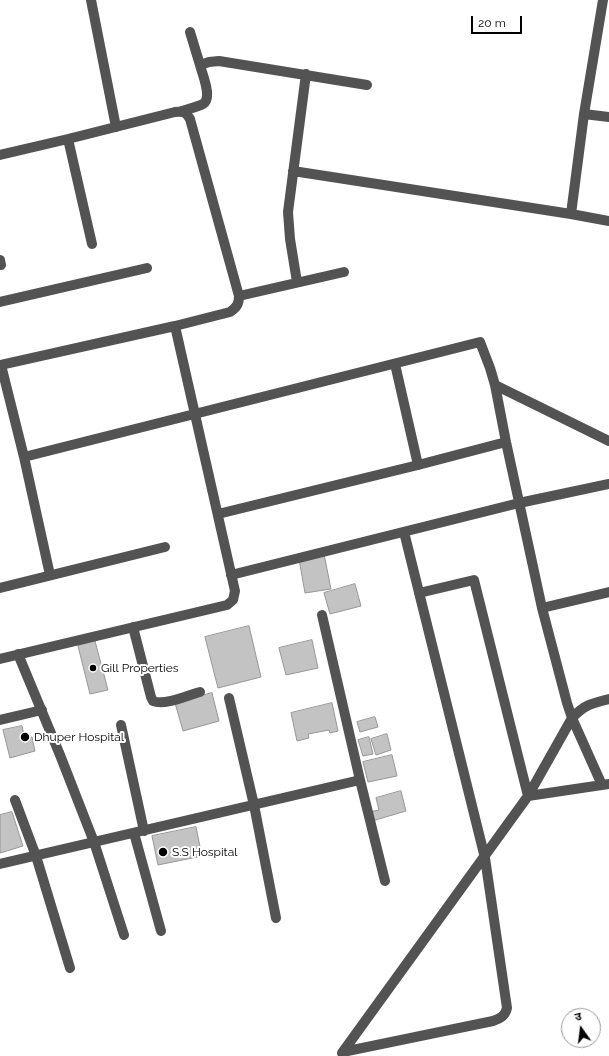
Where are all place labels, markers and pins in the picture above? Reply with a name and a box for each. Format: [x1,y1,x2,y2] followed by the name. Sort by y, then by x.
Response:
[101,661,179,675] place label: Gill Properties
[88,663,98,673] marker: Gill Properties
[34,730,124,744] place label: Dhuper Hospital
[19,731,31,743] marker: Dhuper Hospital
[172,845,237,859] place label: S.S Hospital
[157,846,169,858] marker: S.S Hospital

